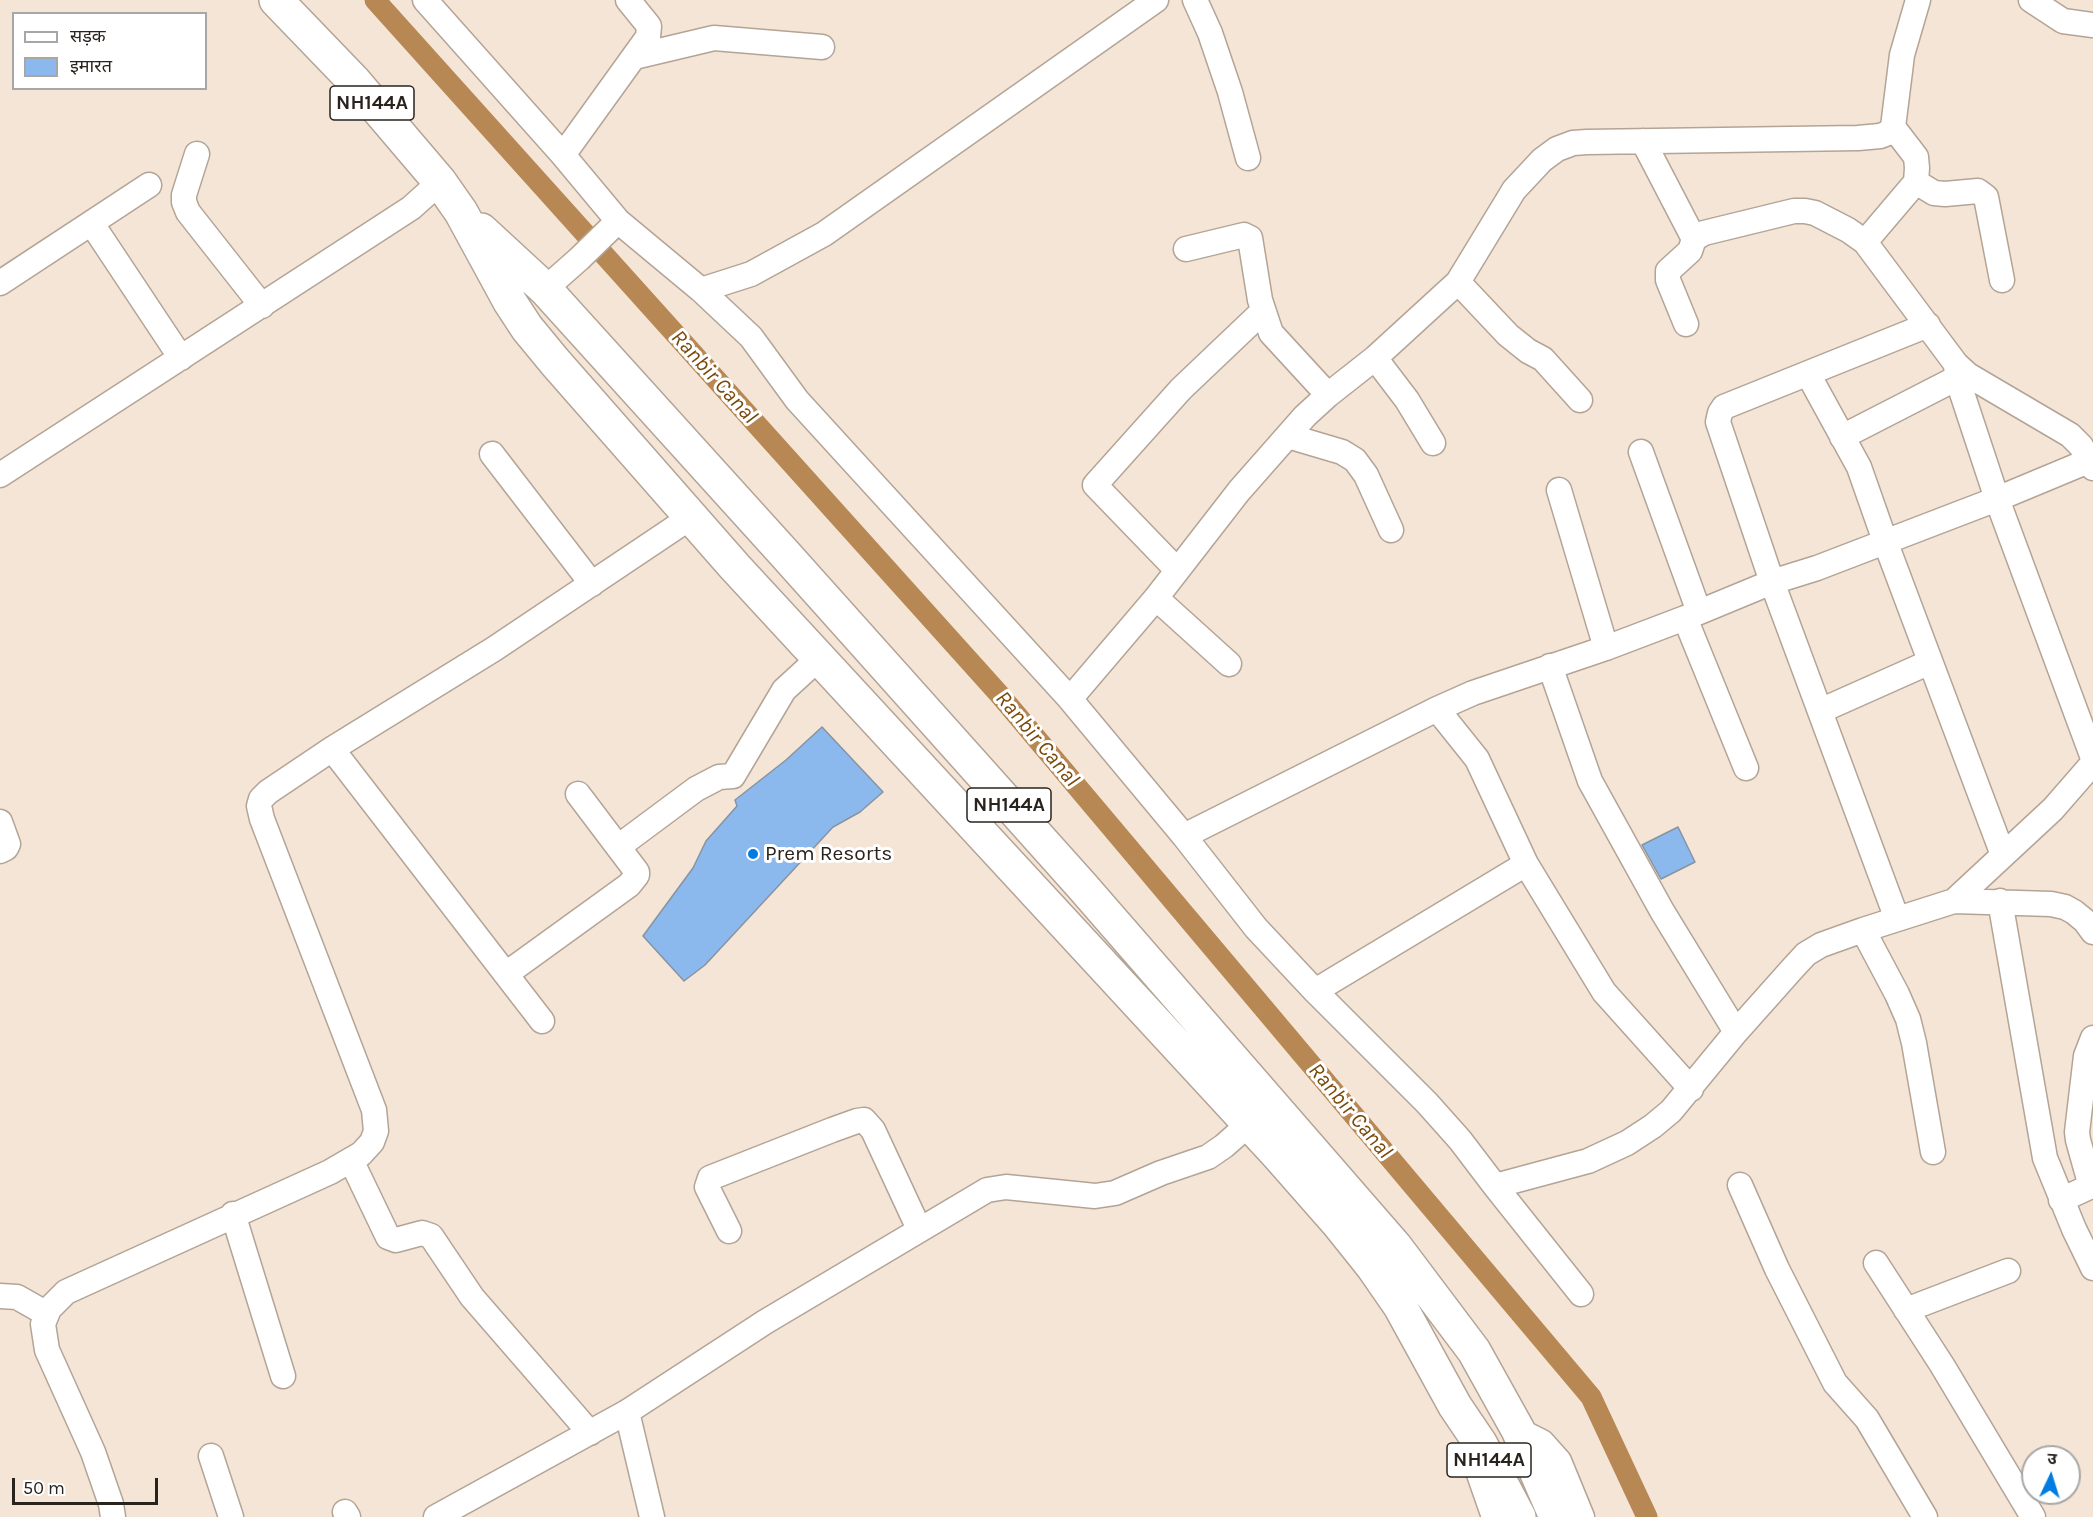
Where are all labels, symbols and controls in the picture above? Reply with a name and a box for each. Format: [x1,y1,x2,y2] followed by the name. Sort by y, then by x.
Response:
[12,12,207,90] legend
[70,25,106,47] text: सड़क
[70,55,112,77] text: इमारत
[330,86,414,120] road number: NH144A
[665,325,763,429] water label: Ranbir Canal
[989,686,1085,792] water label: Ranbir Canal
[967,788,1051,822] road number: NH144A
[765,841,892,867] place label: Prem Resorts
[746,847,760,861] marker: Prem Resorts
[1302,1058,1398,1164] water label: Ranbir Canal
[1447,1443,1531,1477] road number: NH144A
[2021,1445,2081,1505] north arrow
[2047,1449,2057,1468] text: उ
[15,1466,160,1504] scale bar
[23,1477,65,1499] text: 50 m

